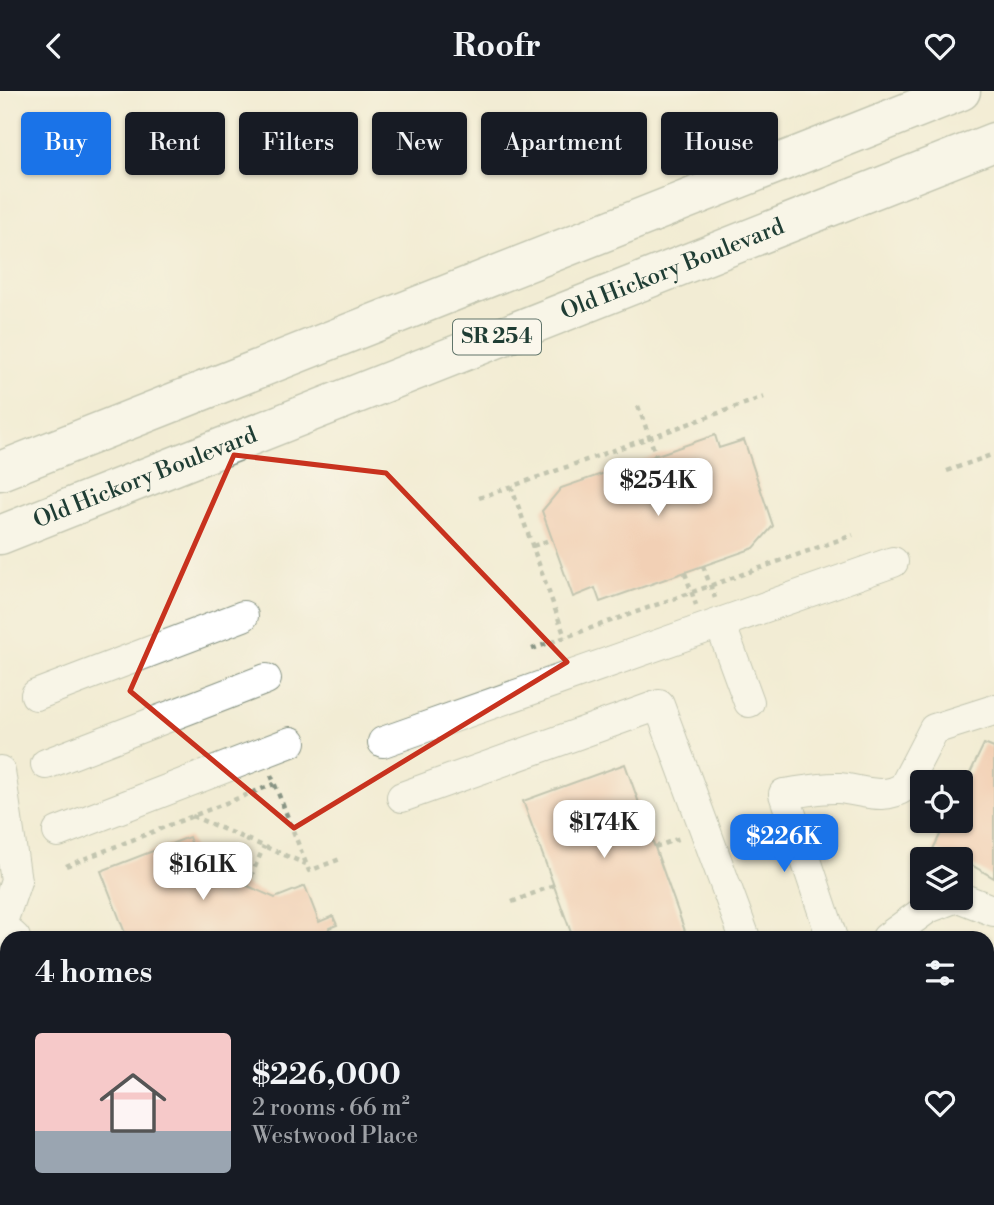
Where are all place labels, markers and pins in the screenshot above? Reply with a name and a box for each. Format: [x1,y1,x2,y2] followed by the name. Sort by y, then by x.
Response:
[609,459,707,518] pin: $254K
[555,801,653,860] pin: $174K
[735,815,833,874] pin: $226K
[154,843,252,902] pin: $161K

